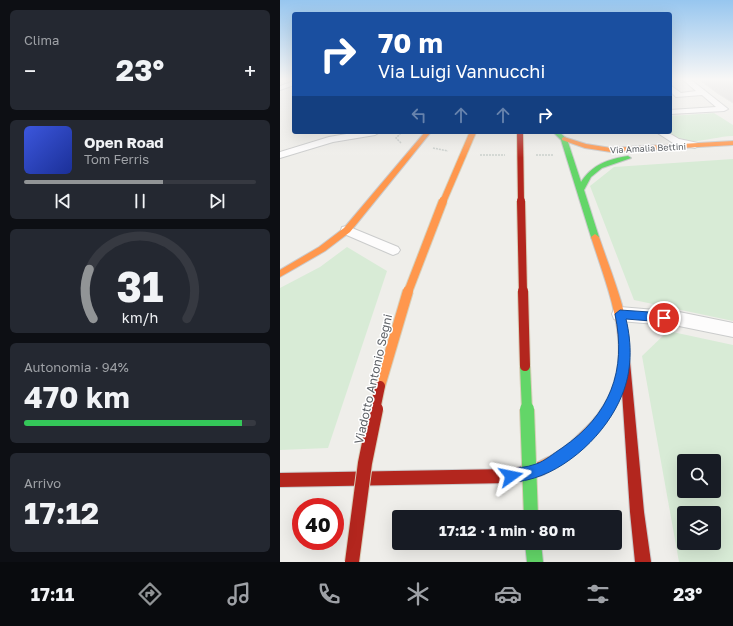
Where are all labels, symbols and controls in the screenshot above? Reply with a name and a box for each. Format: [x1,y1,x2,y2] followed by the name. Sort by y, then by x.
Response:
[378,26,443,59] text: 70 m
[312,28,364,80] icon: right
[24,32,59,48] text: Clima
[116,52,164,88] text: 23°
[24,57,36,84] text: −
[244,57,256,84] text: +
[378,60,545,82] text: Via Luigi Vannucchi
[408,104,430,126] icon: left
[450,104,472,126] icon: ahead
[492,104,514,126] icon: ahead
[534,104,556,126] icon: right
[84,133,164,151] text: Open Road
[610,141,686,155] street label: Via Amalia Bettini
[84,151,149,167] text: Tom Ferris
[52,190,74,212] icon: previous
[129,190,151,212] icon: pause
[206,190,228,212] icon: next
[117,261,163,311] text: 31
[647,301,681,335] pin
[653,307,675,329] icon: arrive
[122,309,158,326] text: km/h
[351,313,395,445] street label: Viadotto Antonio Segni
[24,359,129,375] text: Autonomia · 94%
[24,379,130,415] text: 470 km
[677,454,721,550] map controls
[677,454,721,498] button: search
[490,455,532,497] position arrow
[24,475,61,491] text: Arrivo
[24,495,99,531] text: 17:12
[292,498,344,550] speed limit sign: 40
[677,506,721,550] button: layers
[439,521,575,539] text: 17:12 · 1 min · 80 m
[136,580,164,608] icon: directions
[225,580,253,608] icon: music
[315,580,343,608] icon: phone
[404,580,432,608] icon: climate
[494,580,522,608] icon: car
[584,580,612,608] icon: filters
[31,583,74,605] text: 17:11
[673,583,702,605] text: 23°

